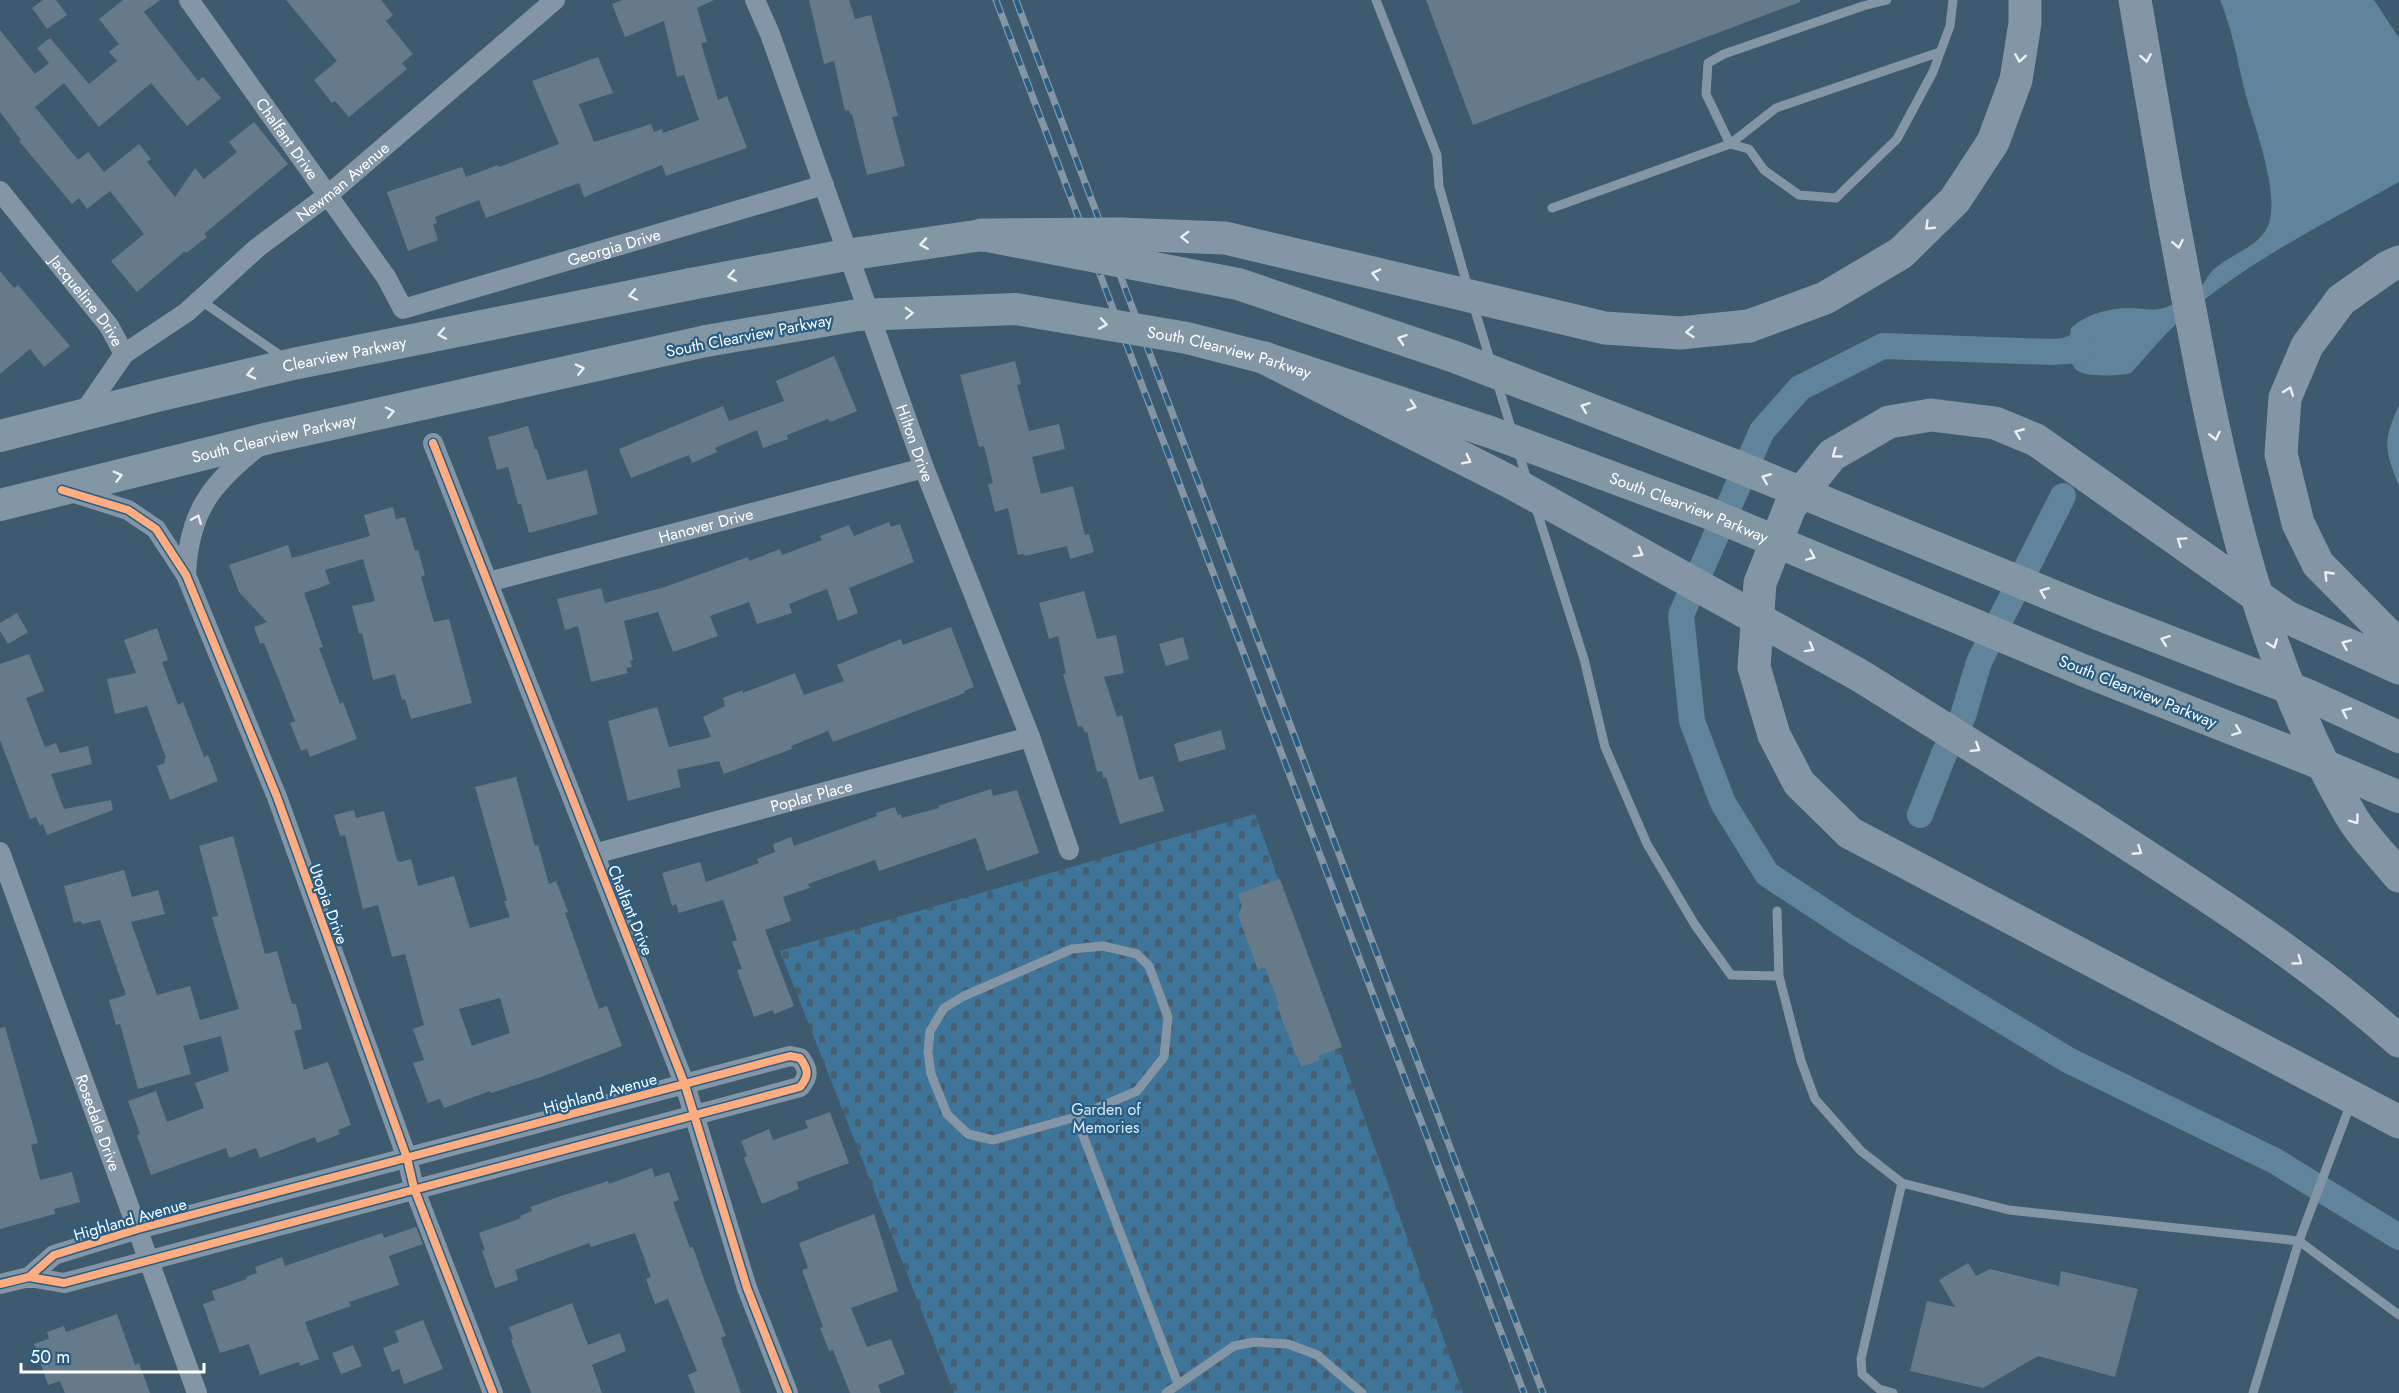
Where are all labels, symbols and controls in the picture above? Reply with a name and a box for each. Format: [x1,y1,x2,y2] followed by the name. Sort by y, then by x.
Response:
[2014,53,2026,63] one-way arrow
[2139,53,2151,62] one-way arrow
[250,93,324,185] street label: Chalfant Drive
[291,136,394,227] street label: Newman Avenue
[1925,219,1935,230] one-way arrow
[565,223,663,272] street label: Georgia Drive
[1181,230,1190,243] one-way arrow
[920,237,929,249] one-way arrow
[2171,239,2184,249] one-way arrow
[43,249,129,351] street label: Jacqueline Drive
[1371,268,1381,281] one-way arrow
[728,269,738,282] one-way arrow
[629,288,639,301] one-way arrow
[904,306,913,319] one-way arrow
[664,308,835,363] street label: South Clearview Parkway
[1098,317,1107,329] one-way arrow
[1145,320,1315,385] street label: South Clearview Parkway
[1686,325,1695,338] one-way arrow
[438,327,448,340] one-way arrow
[280,330,409,378] street label: Clearview Parkway
[1397,333,1408,346] one-way arrow
[575,364,585,377] one-way arrow
[247,366,257,379] one-way arrow
[2281,387,2294,397] one-way arrow
[1406,399,1417,412] one-way arrow
[890,401,939,485] street label: Hilton Drive
[1580,401,1590,414] one-way arrow
[384,406,394,419] one-way arrow
[189,408,360,469] street label: South Clearview Parkway
[2014,428,2025,440] one-way arrow
[2208,431,2221,441] one-way arrow
[1832,447,1843,458] one-way arrow
[1461,453,1472,465] one-way arrow
[1606,466,1773,549] street label: South Clearview Parkway
[113,470,123,483] one-way arrow
[1761,473,1772,485] one-way arrow
[656,502,756,549] street label: Hanover Drive
[190,514,202,525] one-way arrow
[2176,537,2187,548] one-way arrow
[1633,546,1643,557] one-way arrow
[1804,549,1815,561] one-way arrow
[2324,571,2335,581] one-way arrow
[2039,587,2050,599] one-way arrow
[2160,635,2171,647] one-way arrow
[2266,638,2278,649] one-way arrow
[2341,639,2352,651] one-way arrow
[1803,641,1814,652] one-way arrow
[2055,649,2221,734] street label: South Clearview Parkway
[2341,708,2352,720] one-way arrow
[2231,723,2242,736] one-way arrow
[1970,741,1980,753] one-way arrow
[768,774,855,818] street label: Poplar Place
[2348,814,2359,825] one-way arrow
[2131,844,2142,855] one-way arrow
[303,861,354,948] street label: Utopia Drive
[602,862,659,959] street label: Chalfant Drive
[2292,954,2303,965] one-way arrow
[541,1067,659,1120] street label: Highland Avenue
[70,1071,126,1174] street label: Rosedale Drive
[1071,1098,1141,1139] park label: Garden of Memories
[71,1192,189,1247] street label: Highland Avenue
[21,1336,204,1374] scale bar
[30,1344,70,1370] text: 50 m

